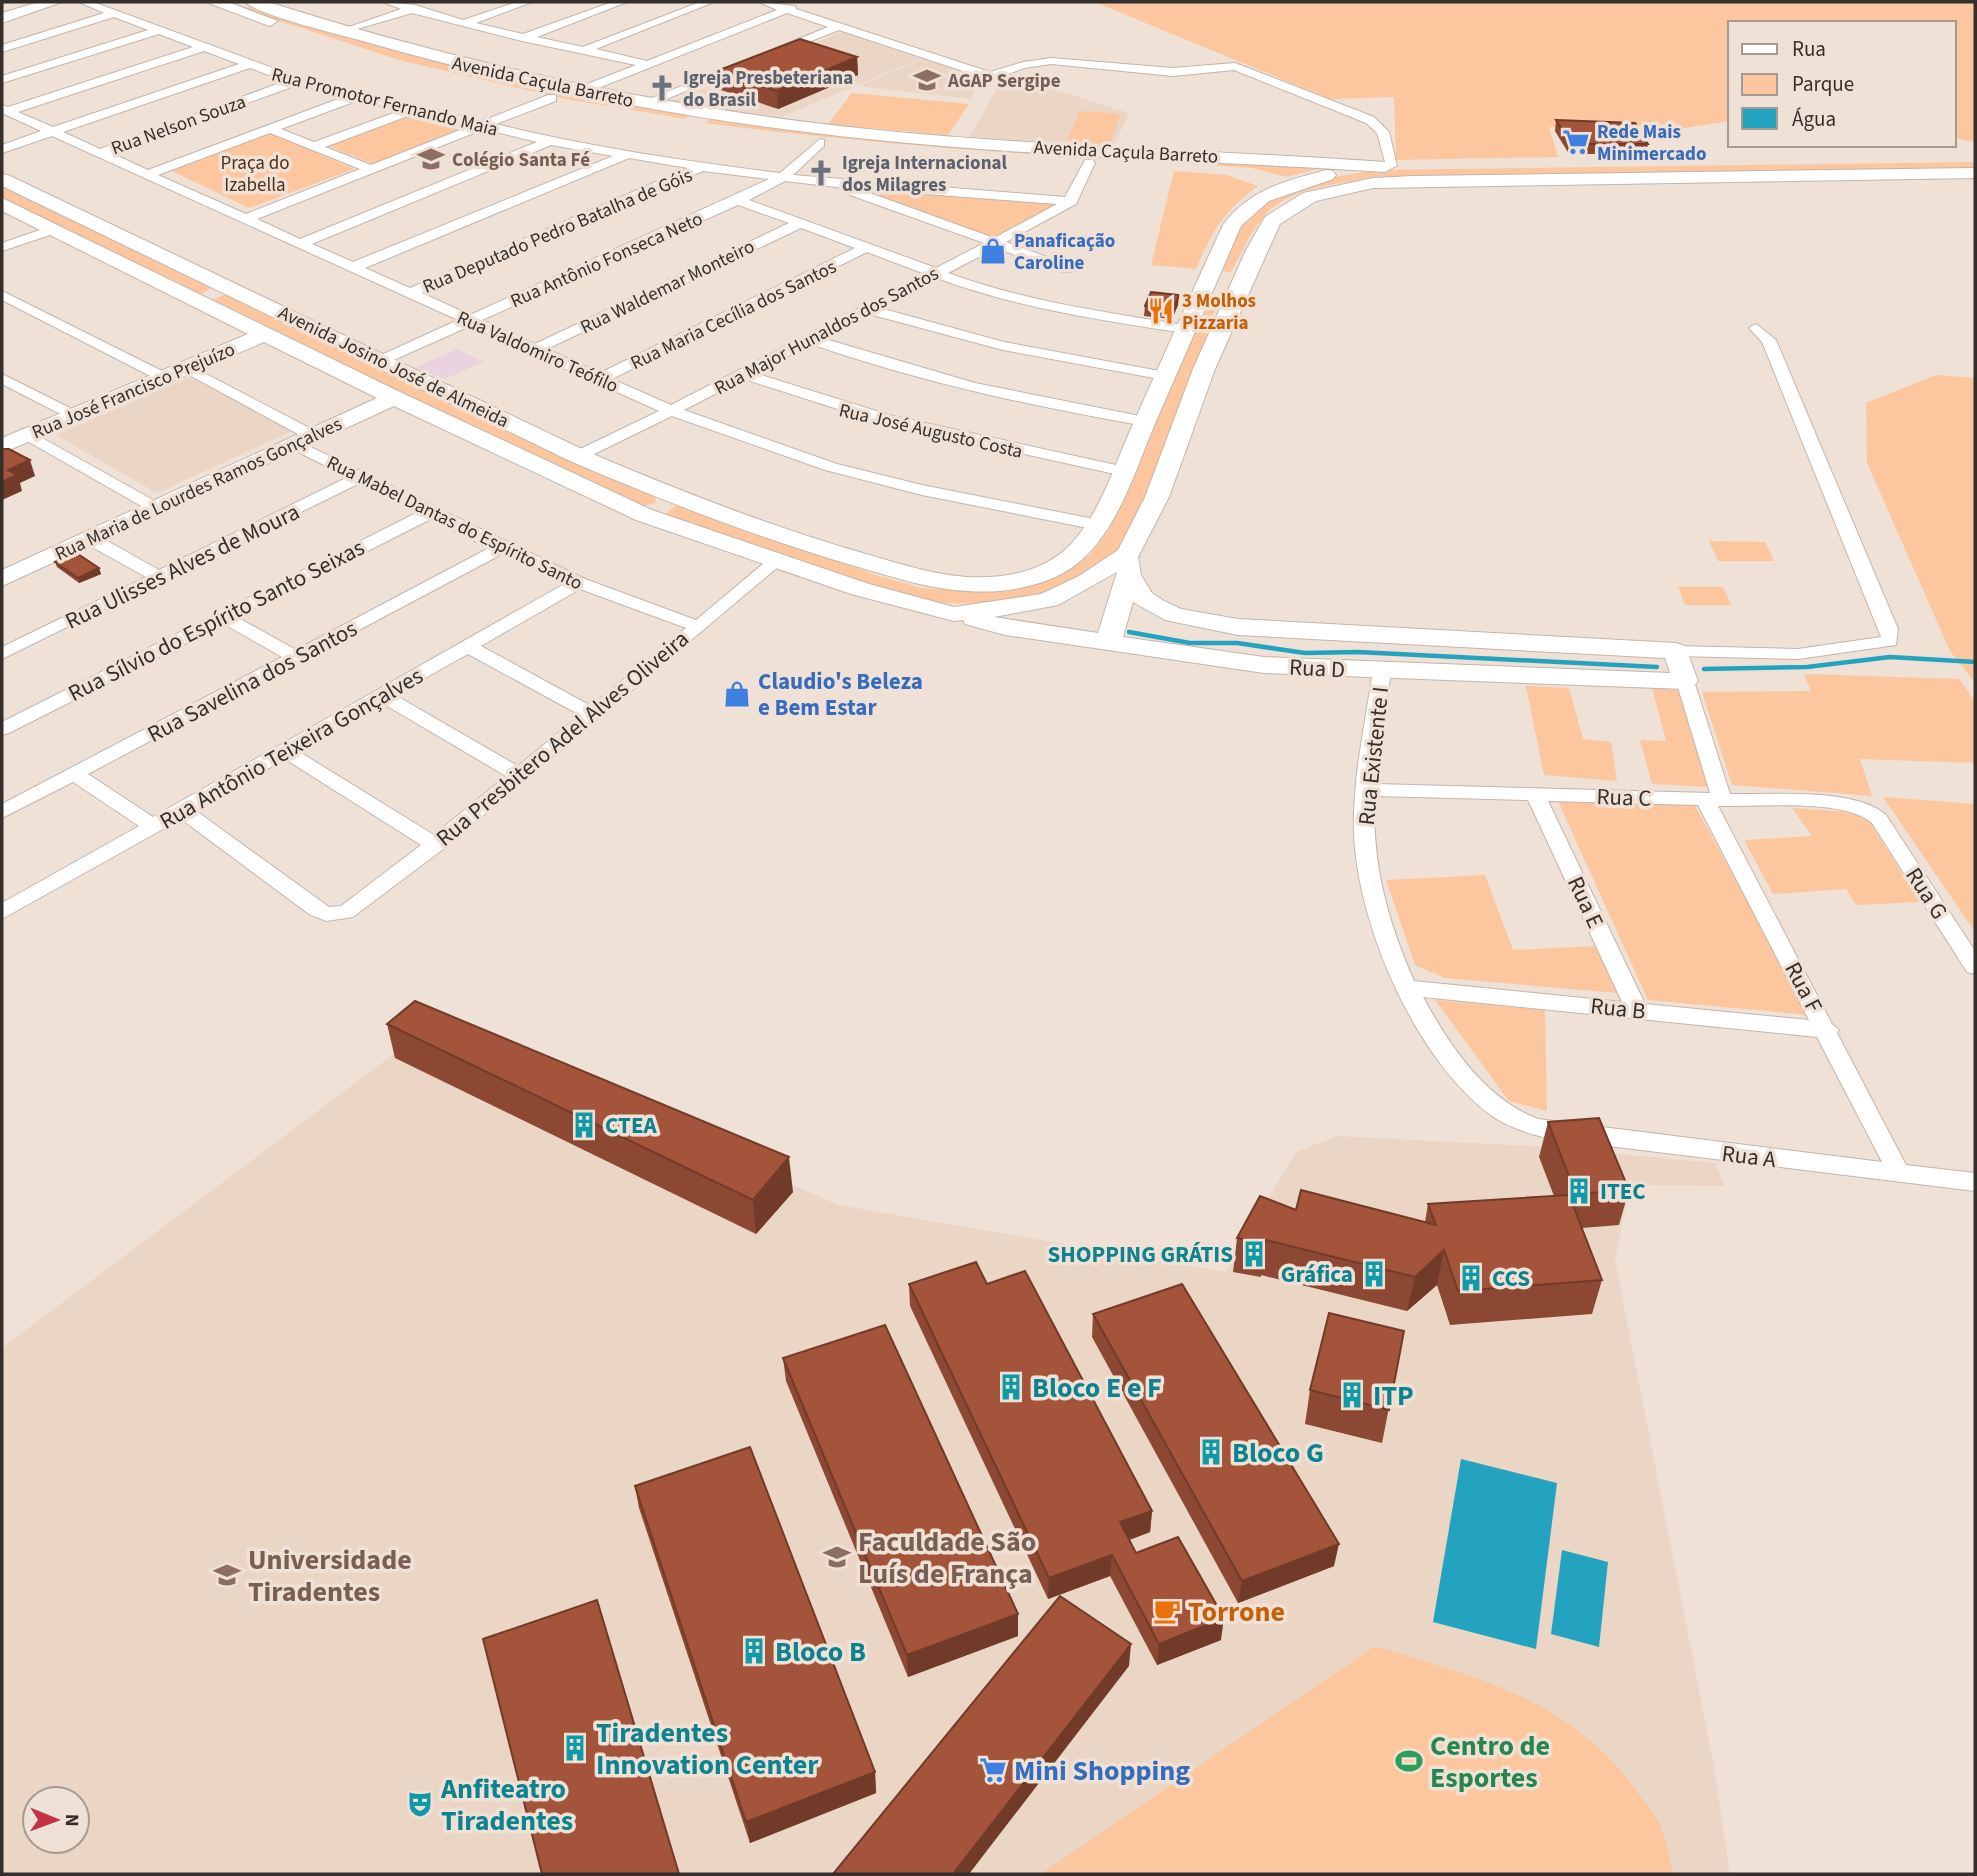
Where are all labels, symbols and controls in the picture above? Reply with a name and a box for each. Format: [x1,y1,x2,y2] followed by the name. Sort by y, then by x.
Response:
[1728,21,1956,147] legend
[1792,34,1826,64] text: Rua
[450,50,636,115] street label: Avenida Caçula Barreto
[269,61,501,144] street label: Rua Promotor Fernando Maia
[683,65,853,114] place label: Igreja Presbeteriana do Brasil
[912,65,942,95] school or university icon: AGAP Sergipe
[947,68,1061,95] place label: AGAP Sergipe
[1792,69,1854,99] text: Parque
[647,73,677,103] church icon: Igreja Presbeteriana do Brasil
[107,89,250,162] street label: Rua Nelson Souza
[1792,104,1836,134] text: Água
[1597,119,1706,168] place label: Rede Mais Minimercado
[1561,127,1591,157] supermarket icon: Rede Mais Minimercado
[1033,134,1219,171] street label: Avenida Caçula Barreto
[416,144,446,174] school or university icon: Colégio Santa Fé
[452,147,590,174] place label: Colégio Santa Fé
[220,150,290,199] park label: Praça do Izabella
[842,150,1008,199] place label: Igreja Internacional dos Milagres
[806,158,836,188] church icon: Igreja Internacional dos Milagres
[419,162,697,301] street label: Rua Deputado Pedro Batalha de Góis
[506,206,707,315] street label: Rua Antônio Fonseca Neto
[1014,228,1115,277] place label: Panaficação Caroline
[576,233,759,341] street label: Rua Waldemar Monteiro
[978,236,1008,266] shop icon: Panaficação Caroline
[626,254,841,377] street label: Rua Maria Cecília dos Santos
[710,261,944,402] street label: Rua Major Hunaldos dos Santos
[1182,288,1256,337] place label: 3 Molhos Pizzaria
[1146,296,1176,326] restaurant icon: 3 Molhos Pizzaria
[274,300,513,435] street label: Avenida Josino José de Almeida
[452,305,622,400] street label: Rua Valdomiro Teófilo
[28,336,239,446] street label: Rua José Francisco Prejuízo
[836,397,1025,466] street label: Rua José Augusto Costa
[51,411,347,568] street label: Rua Maria de Lourdes Ramos Gonçalves
[322,450,587,597] street label: Rua Mabel Dantas do Espírito Santo
[59,495,305,638] street label: Rua Ulisses Alves de Moura
[62,531,370,710] street label: Rua Sílvio do Espírito Santo Seixas
[141,612,363,751] street label: Rua Savelina dos Santos
[429,623,696,854] street label: Rua Presbitero Adel Alves Oliveira
[1288,651,1346,686] street label: Rua D
[153,659,429,838] street label: Rua Antônio Teixeira Gonçalves
[758,665,923,724] place label: Claudio's Beleza e Bem Estar
[722,679,752,709] shop icon: Claudio's Beleza e Bem Estar
[1350,685,1397,827] street label: Rua Existente I
[1596,780,1652,815] street label: Rua C
[1897,861,1956,926] street label: Rua G
[1559,871,1612,934] street label: Rua E
[1777,956,1831,1018] street label: Rua F
[1589,989,1647,1028] street label: Rua B
[605,1109,657,1142] place label: CTEA
[569,1110,599,1140] building icon: CTEA
[1720,1137,1778,1176] street label: Rua A
[1600,1175,1646,1208] place label: ITEC
[1564,1176,1594,1206] building icon: ITEC
[1047,1238,1233,1271] place label: SHOPPING GRÁTIS
[1239,1239,1269,1269] building icon: SHOPPING GRÁTIS
[1281,1258,1353,1291] place label: Gráfica
[1359,1259,1389,1289] building icon: Gráfica
[1492,1262,1530,1295] place label: CCS
[1456,1263,1486,1293] building icon: CCS
[1032,1368,1162,1408] place label: Bloco E e F
[996,1372,1026,1402] building icon: Bloco E e F
[1373,1376,1414,1416] place label: ITP
[1337,1380,1367,1410] building icon: ITP
[1232,1433,1324,1473] place label: Bloco G
[1196,1437,1226,1467] building icon: Bloco G
[858,1522,1036,1594] place label: Faculdade São Luís de França
[248,1540,412,1612] place label: Universidade Tiradentes
[822,1542,852,1572] school or university icon: Faculdade São Luís de França
[212,1560,242,1590] school or university icon: Universidade Tiradentes
[1188,1592,1285,1632] place label: Torrone
[1152,1596,1182,1626] cafe icon: Torrone
[775,1632,866,1672] place label: Bloco B
[739,1636,769,1666] building icon: Bloco B
[596,1713,819,1785] place label: Tiradentes Innovation Center
[1430,1726,1550,1798] place label: Centro de Esportes
[560,1733,590,1763] building icon: Tiradentes Innovation Center
[1394,1746,1424,1776] sports icon: Centro de Esportes
[1014,1751,1190,1791] place label: Mini Shopping
[978,1755,1008,1785] supermarket icon: Mini Shopping
[440,1769,573,1841] place label: Anfiteatro Tiradentes
[21,1785,91,1855] north arrow
[405,1789,435,1819] theatre icon: Anfiteatro Tiradentes
[58,1814,85,1827] text: N

